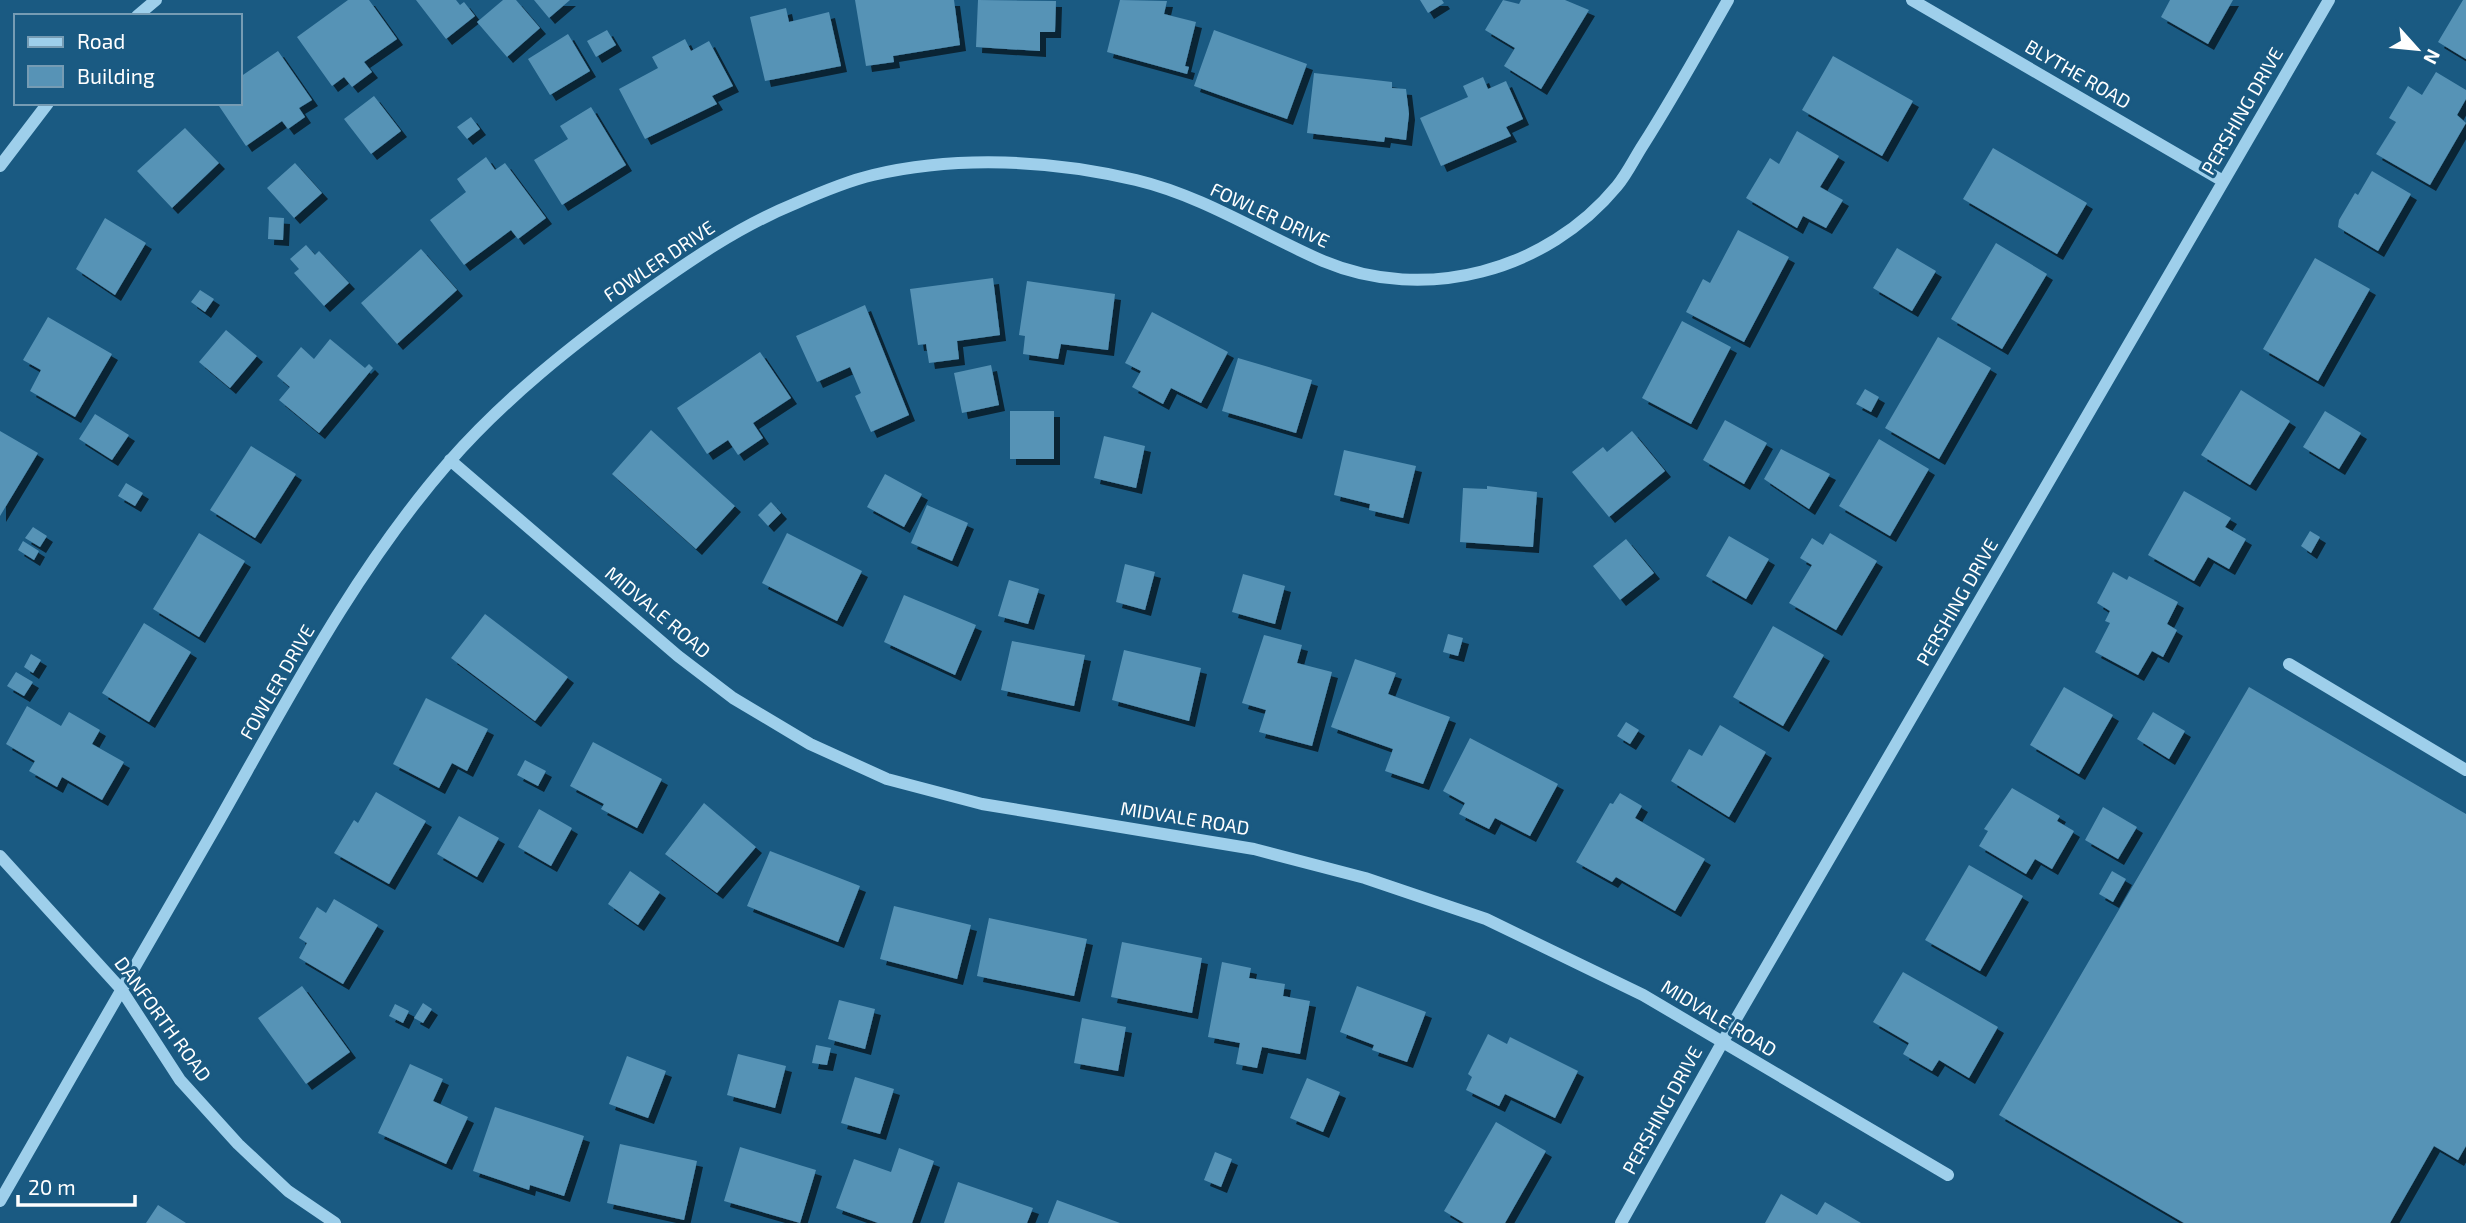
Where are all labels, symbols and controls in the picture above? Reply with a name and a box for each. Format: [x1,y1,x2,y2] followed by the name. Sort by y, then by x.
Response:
[14,14,242,105] legend
[2382,14,2452,84] north arrow
[77,28,125,53] text: Road
[2021,34,2135,113] street label: BLYTHE ROAD
[2196,43,2287,178] street label: PERSHING DRIVE
[2419,46,2446,68] text: N
[77,63,155,88] text: Building
[1207,177,1333,252] street label: FOWLER DRIVE
[599,215,719,306] street label: FOWLER DRIVE
[1911,534,2002,669] street label: PERSHING DRIVE
[601,561,716,662] street label: MIDVALE ROAD
[234,620,319,743] street label: FOWLER DRIVE
[1119,796,1251,839] street label: MIDVALE ROAD
[110,952,216,1086] street label: DANFORTH ROAD
[1657,974,1781,1061] street label: MIDVALE ROAD
[1617,1042,1706,1178] street label: PERSHING DRIVE
[18,1164,135,1208] scale bar
[28,1174,76,1199] text: 20 m

